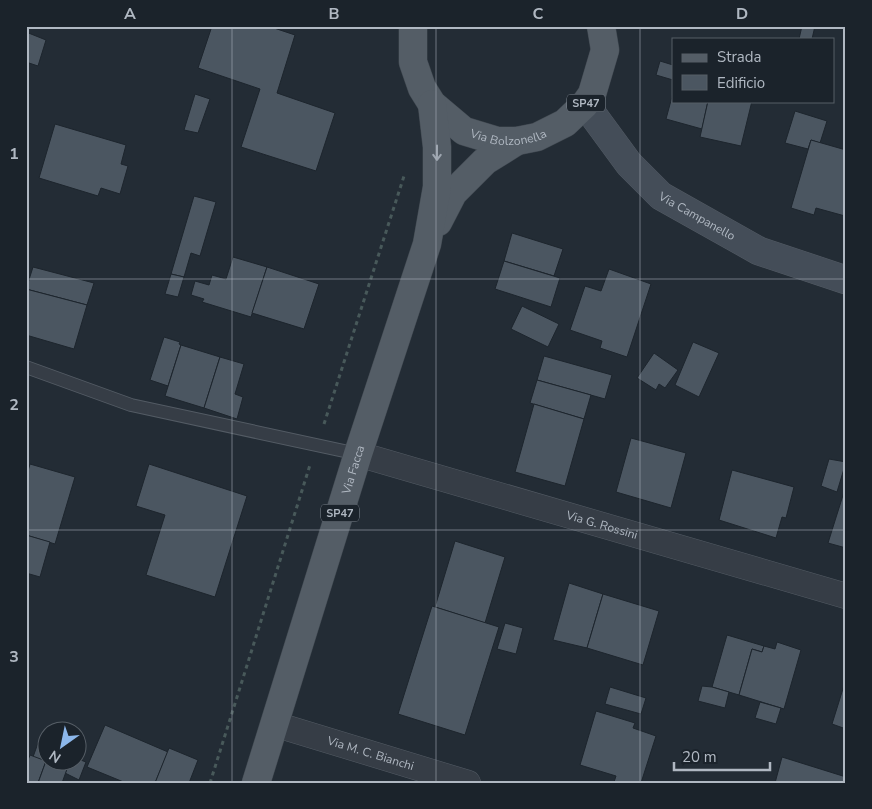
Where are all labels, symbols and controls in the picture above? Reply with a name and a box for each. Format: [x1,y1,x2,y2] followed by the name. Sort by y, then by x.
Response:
[124,3,136,25] text: A
[328,3,340,25] text: B
[533,3,544,25] text: C
[736,3,748,25] text: D
[672,38,834,102] legend
[717,47,761,67] text: Strada
[717,73,765,93] text: Edificio
[567,95,605,112] road number: SP47
[467,125,549,149] street label: Via Bolzonella
[9,143,19,165] text: 1
[432,144,442,161] one-way arrow
[655,188,738,244] street label: Via Campanello
[9,394,19,416] text: 2
[338,443,368,497] street label: Via Facca
[321,504,359,522] road number: SP47
[563,507,639,543] street label: Via G. Rossini
[9,646,19,668] text: 3
[38,722,88,772] north arrow
[324,732,416,774] street label: Via M. C. Bianchi
[674,739,771,771] scale bar
[46,746,65,767] text: N
[682,747,717,767] text: 20 m

